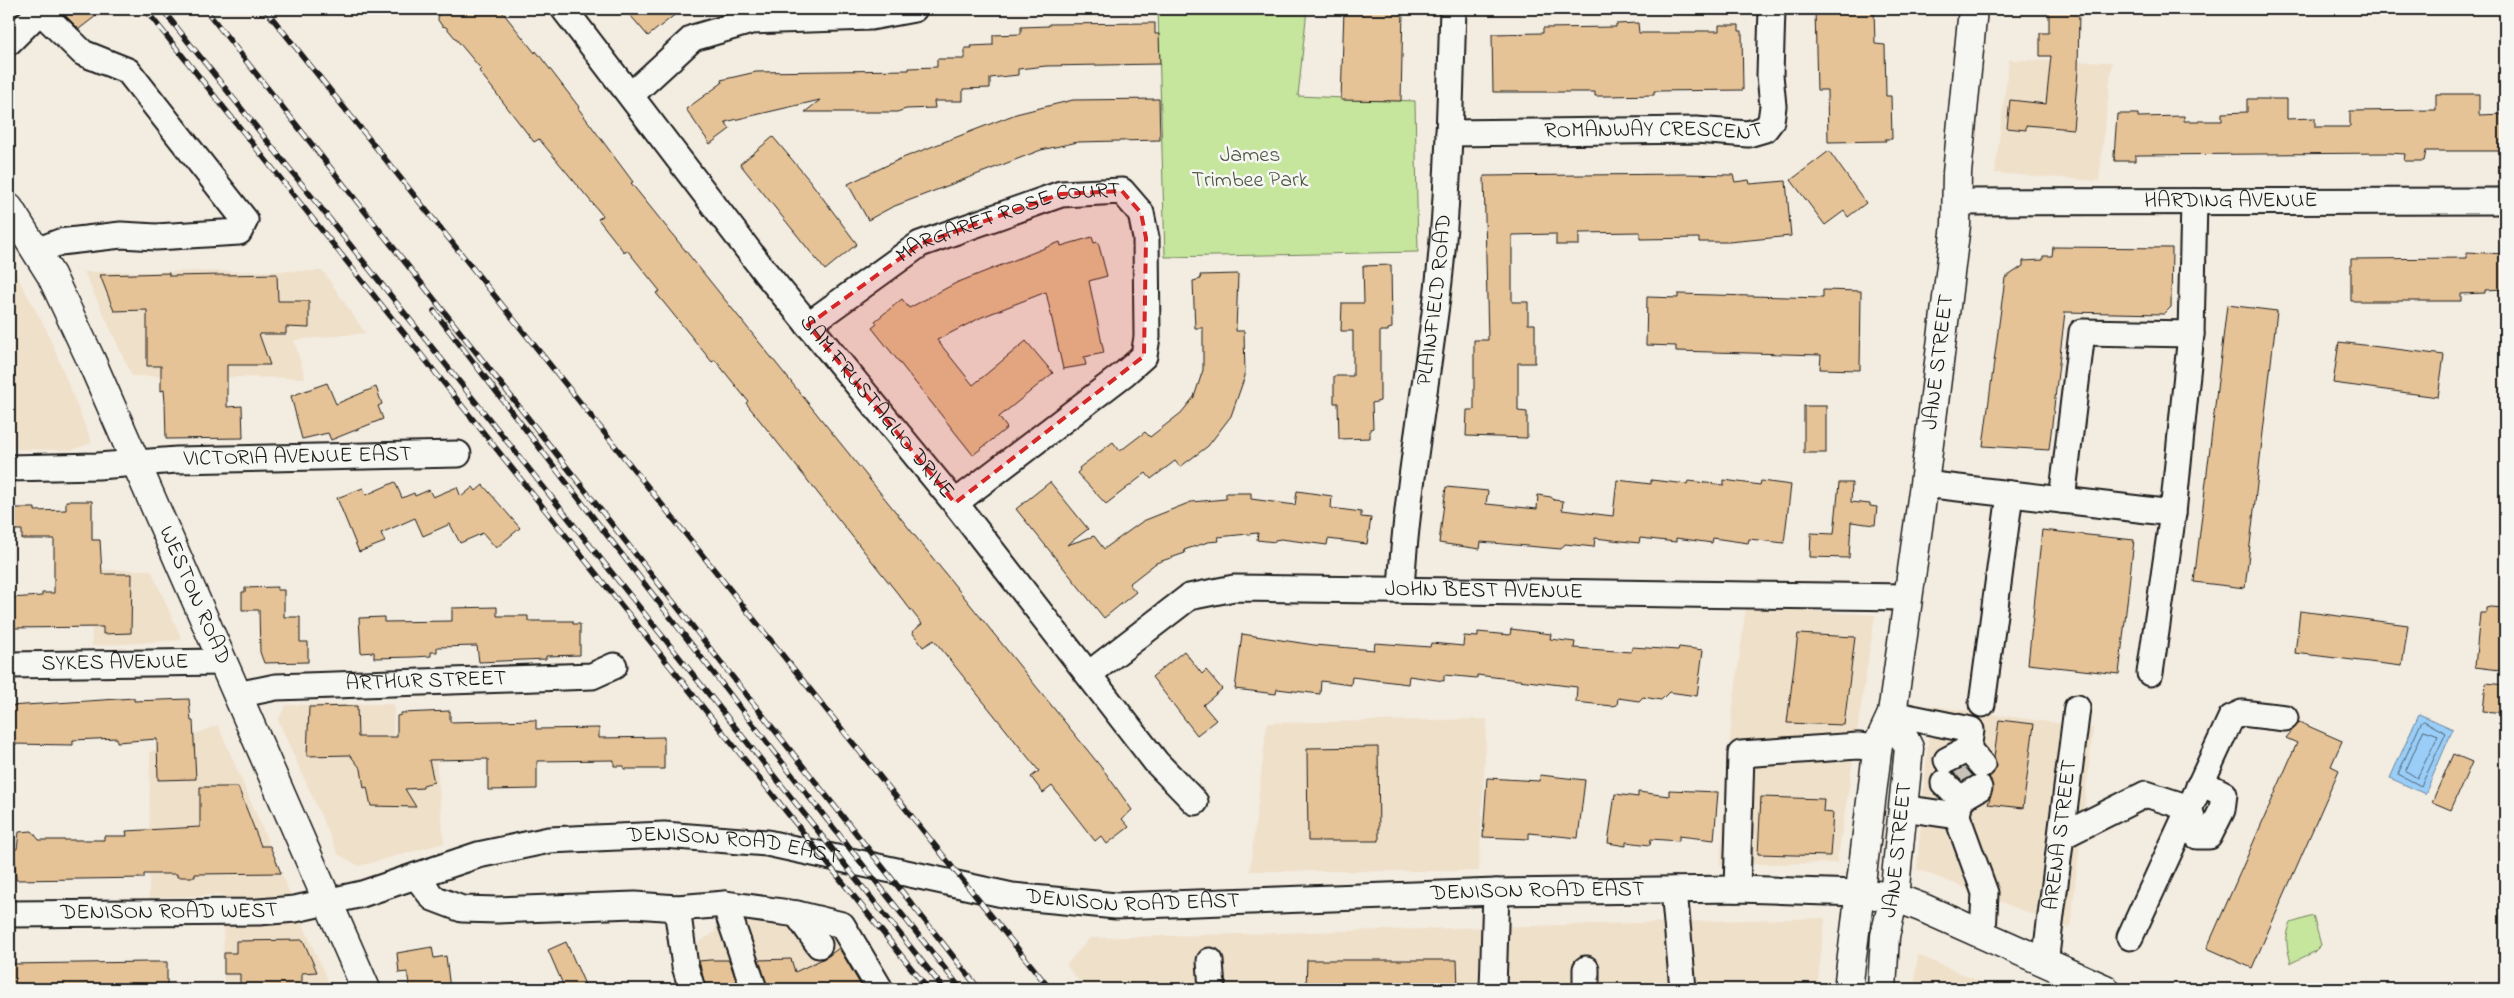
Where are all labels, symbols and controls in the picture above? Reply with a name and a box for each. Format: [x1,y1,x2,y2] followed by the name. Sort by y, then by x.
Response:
[1544,114,1768,150] street label: ROMANWAY CRESCENT
[1191,140,1309,197] park label: James Trimbee Park
[890,175,1122,272] street label: MARGARET ROSE COURT
[2144,185,2318,218] street label: HARDING AVENUE
[1409,213,1461,388] street label: PLAINFIELD ROAD
[1915,292,1963,432] street label: JANE STREET
[791,308,962,506] street label: SAM FRUSTAGLIO DRIVE
[182,439,413,476] street label: VICTORIA AVENUE EAST
[150,521,238,670] street label: WESTON ROAD
[1385,574,1583,609] street label: JOHN BEST AVENUE
[41,646,189,681] street label: SYKES AVENUE
[345,663,507,701] street label: ARTHUR STREET
[2036,758,2086,912] street label: ARENA STREET
[1874,781,1921,921] street label: JANE STREET
[625,819,843,874] street label: DENISON ROAD EAST
[1429,874,1645,910] street label: DENISON ROAD EAST
[1023,881,1241,922] street label: DENISON ROAD EAST
[59,894,280,930] street label: DENISON ROAD WEST

